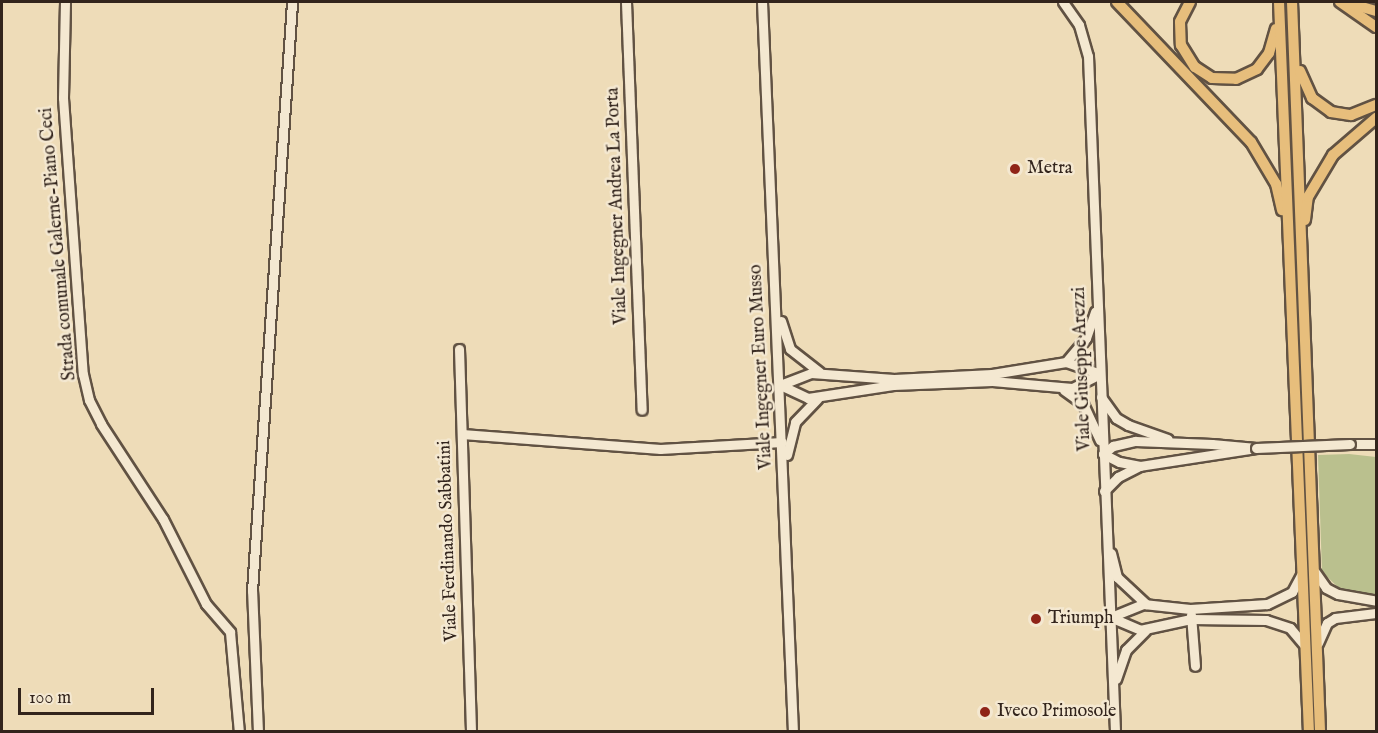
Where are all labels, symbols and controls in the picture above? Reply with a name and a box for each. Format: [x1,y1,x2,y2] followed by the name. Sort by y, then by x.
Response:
[603,87,633,325] street label: Viale Ingegner Andrea La Porta
[36,107,82,381] street label: Strada comunale Galerne-Piano Ceci
[1027,158,1073,180] place label: Metra
[1008,162,1022,176] marker: Metra
[746,264,778,470] street label: Viale Ingegner Euro Musso
[1069,286,1097,452] street label: Viale Giuseppe Arezzi
[435,440,463,642] street label: Viale Ferdinando Sabbatini
[1048,608,1114,630] place label: Triumph
[1029,612,1043,626] marker: Triumph
[21,676,158,714] scale bar
[29,687,71,710] text: 100 m
[997,701,1116,723] place label: Iveco Primosole
[978,705,992,719] marker: Iveco Primosole

